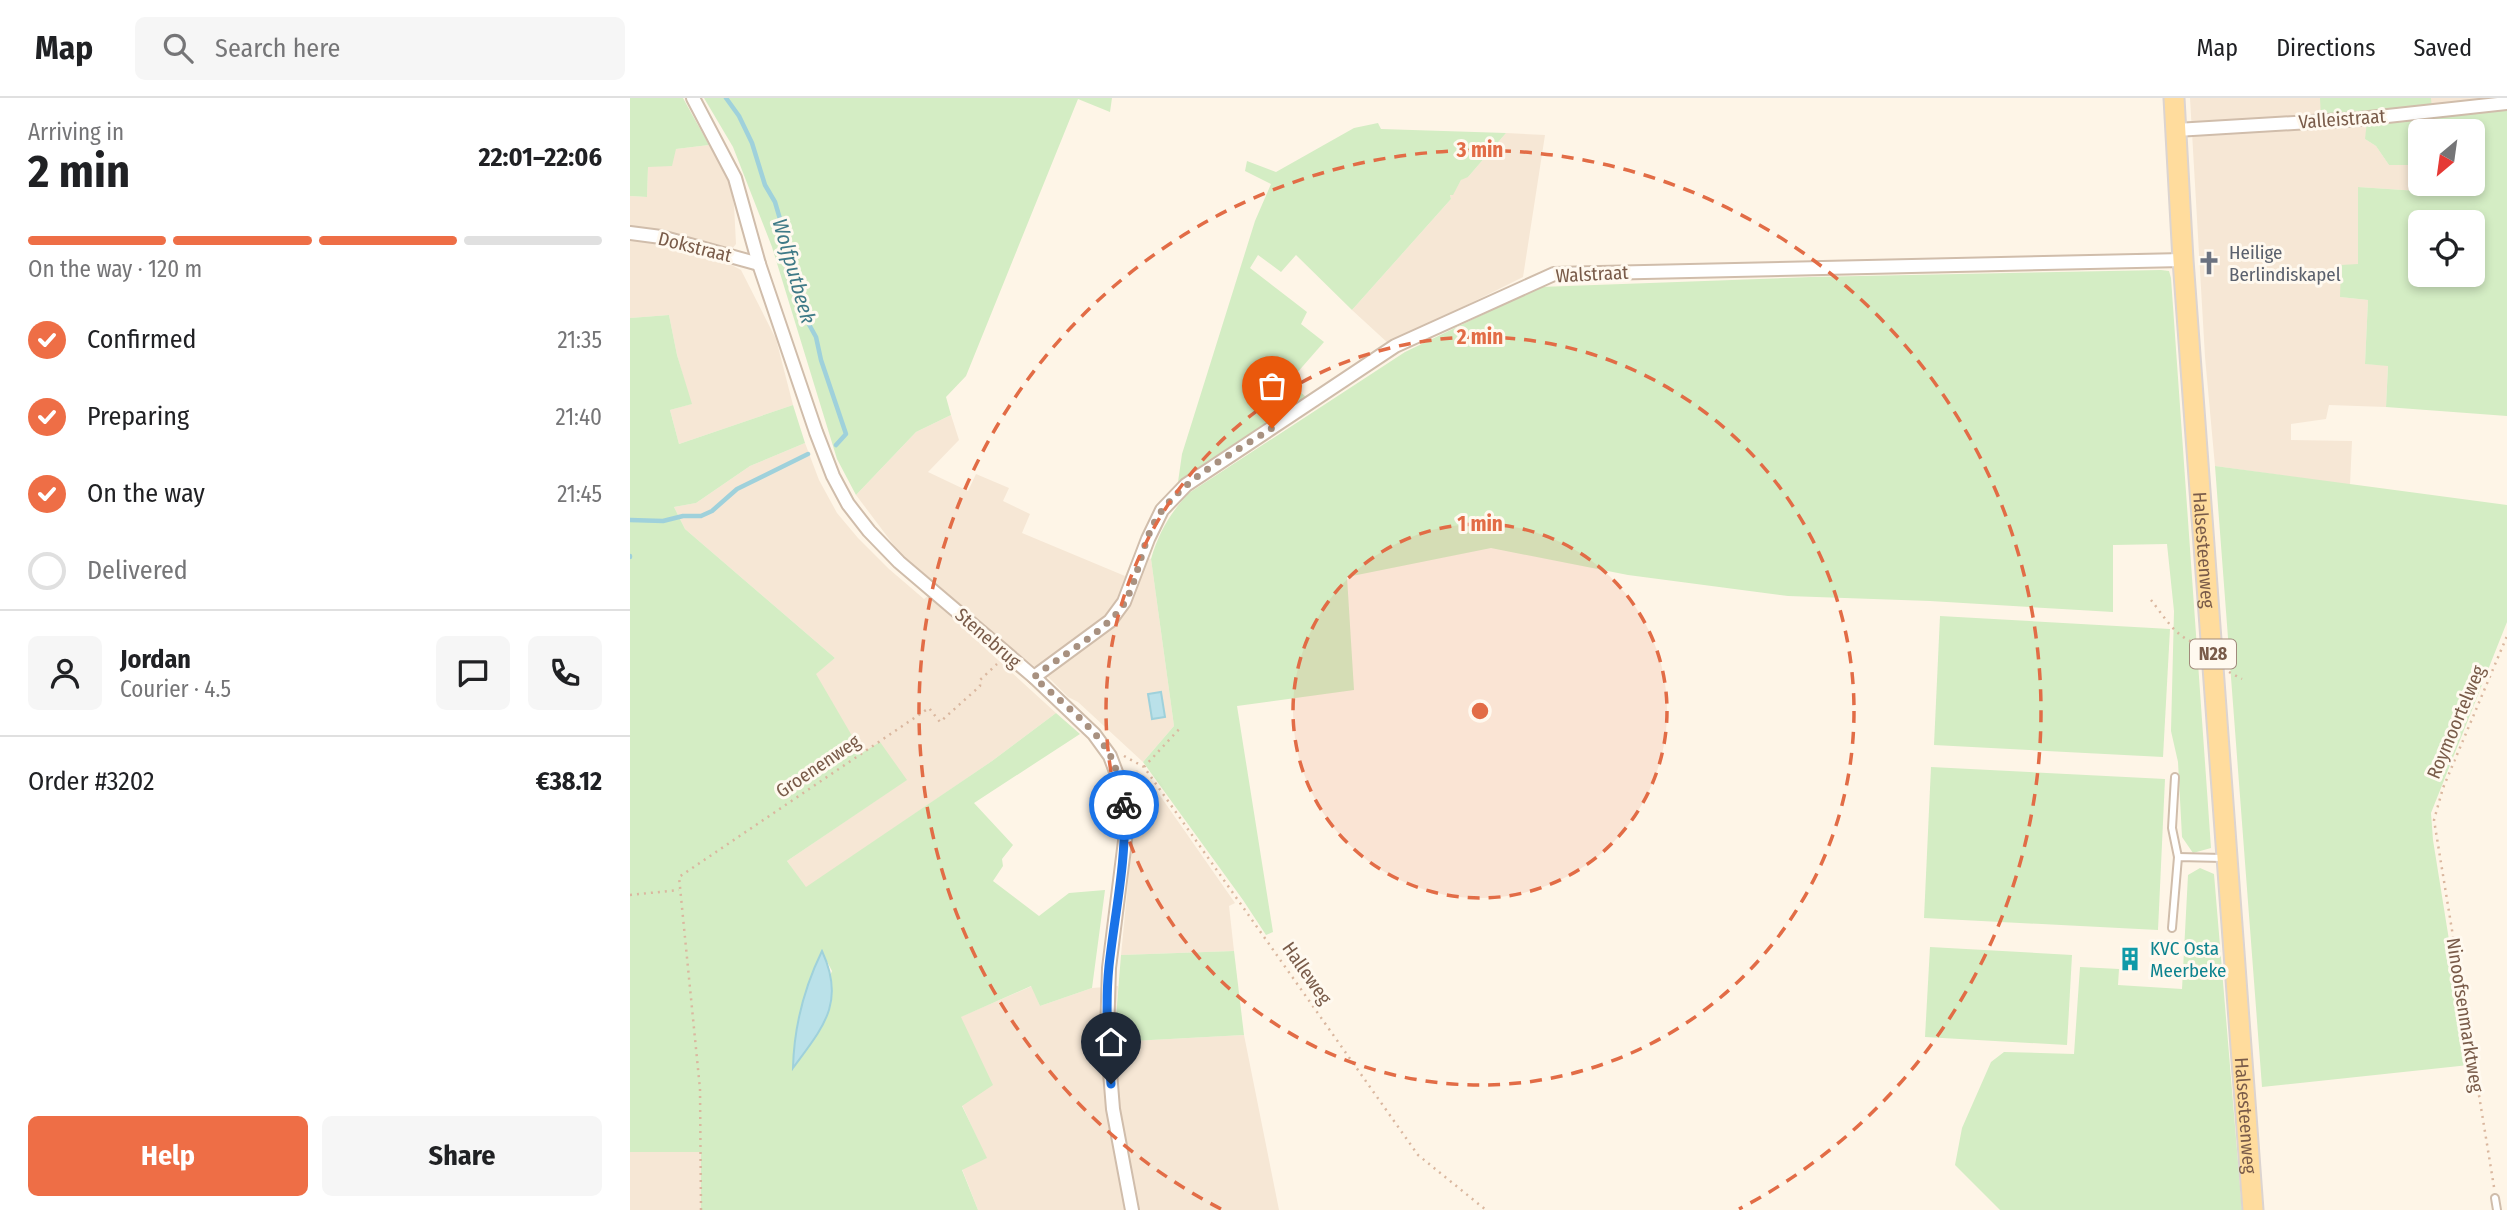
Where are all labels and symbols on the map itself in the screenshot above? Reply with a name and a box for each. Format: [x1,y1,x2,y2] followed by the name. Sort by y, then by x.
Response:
[2298,104,2387,134] street label: Valleistraat
[2408,119,2485,196] north arrow
[1456,137,1503,163] text: 3 min
[767,215,821,327] water label: Wolfputbeek
[656,227,735,267] street label: Dokstraat
[2229,241,2341,286] place label: Heilige Berlindiskapel
[2195,249,2223,277] church icon: Heilige Berlindiskapel
[1555,261,1630,287] street label: Walstraat
[1456,324,1503,350] text: 2 min
[1242,356,1302,428] pin
[2189,491,2220,609] street label: Halsesteenweg
[1457,511,1503,537] text: 1 min
[950,603,1026,673] street label: Stenebrug
[2190,640,2236,668] road number: N28
[2422,662,2490,782] street label: Roymoortelweg
[1468,699,1492,723] centre of rings
[772,729,865,803] street label: Groenenweg
[1089,770,1159,840] courier
[2441,936,2489,1094] street label: Ninoofsenmarktweg
[1277,937,1337,1009] street label: Halleweg
[2150,937,2226,982] place label: KVC Osta Meerbeke
[2116,945,2144,973] building icon: KVC Osta Meerbeke
[1081,1012,1141,1084] pin
[2230,1056,2262,1175] street label: Halsesteenweg

